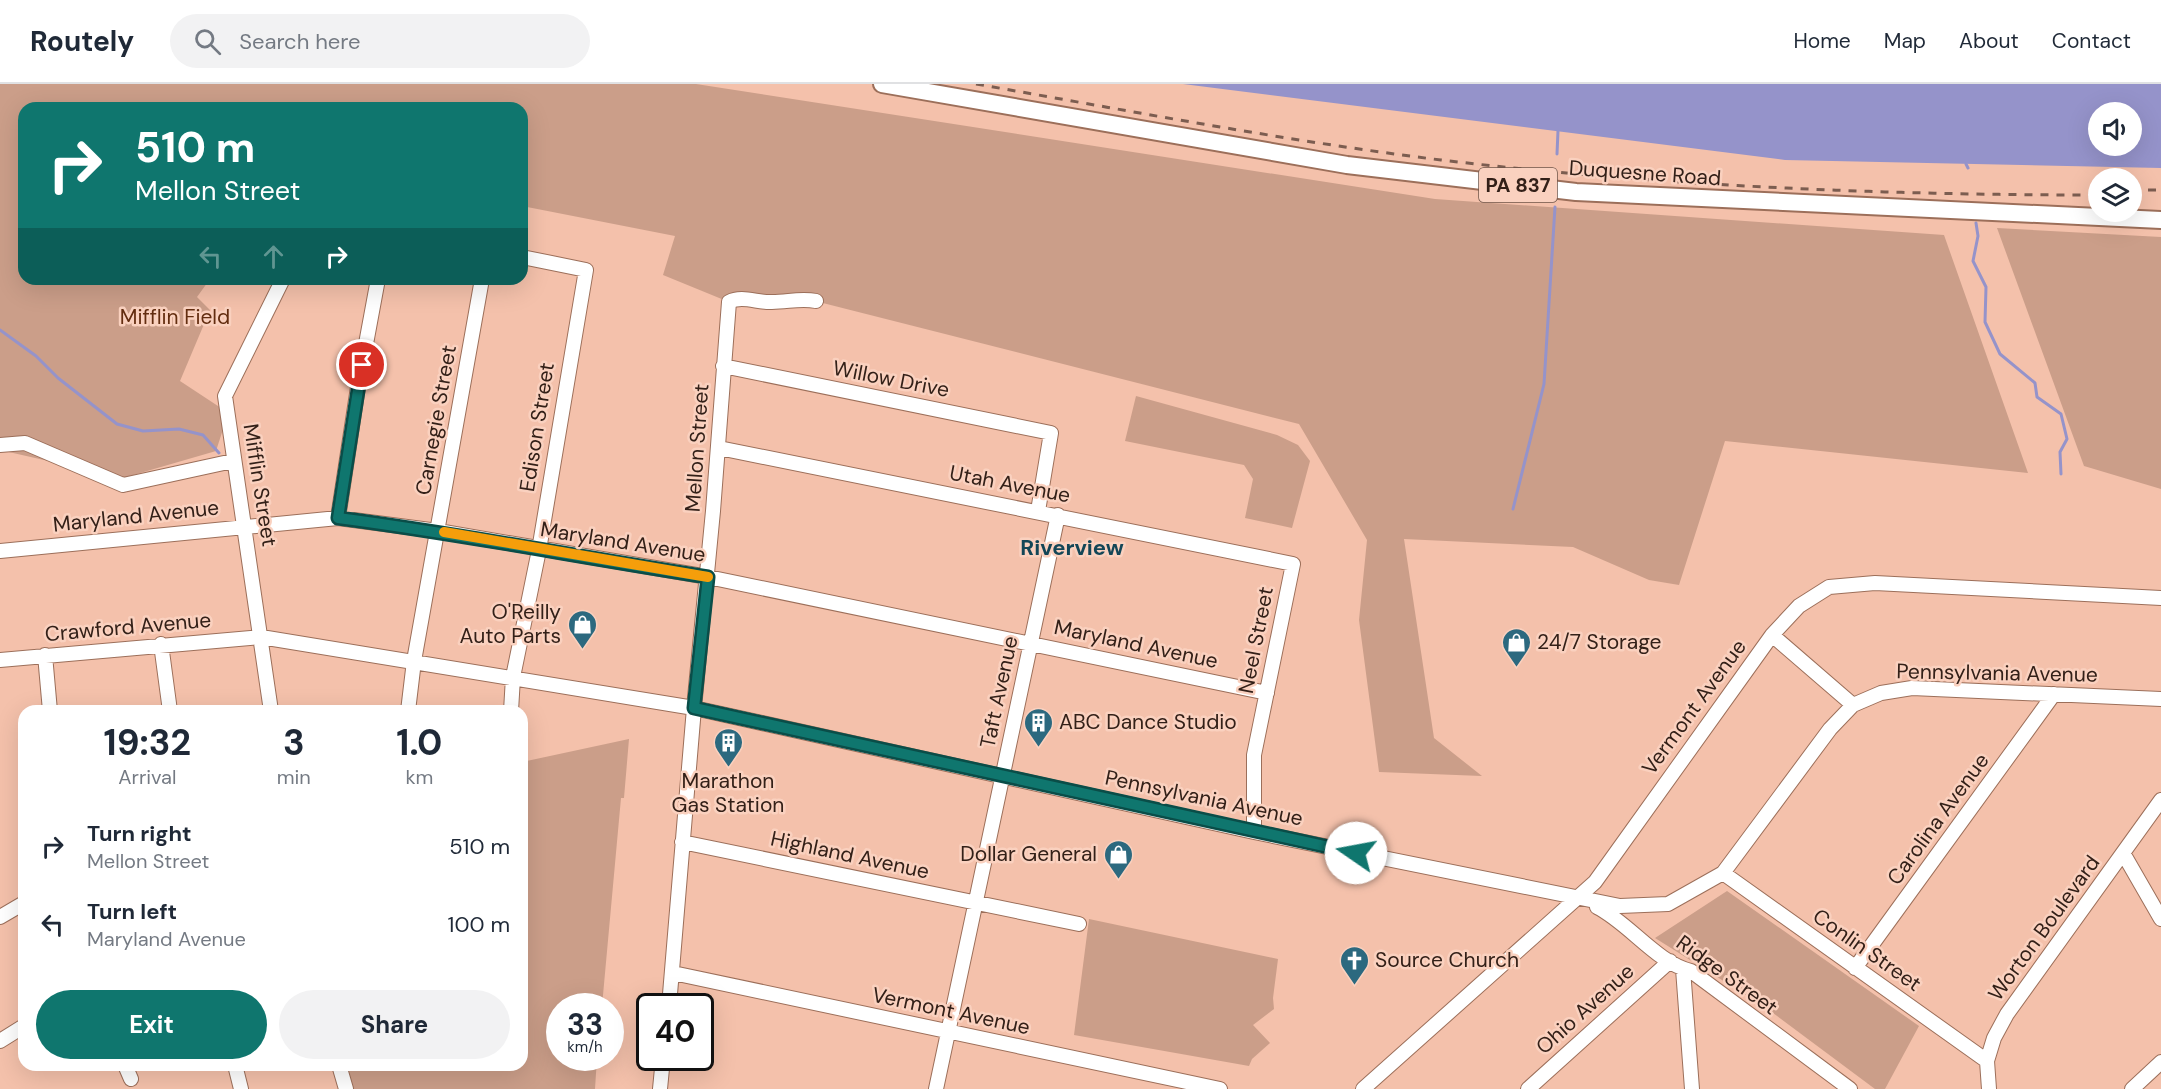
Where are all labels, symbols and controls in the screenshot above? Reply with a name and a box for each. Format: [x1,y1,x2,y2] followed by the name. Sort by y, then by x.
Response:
[170,14,590,68] search box
[30,23,134,60] text: Routely
[191,25,224,58] icon: search
[239,27,361,56] text: Search here
[1793,27,1851,55] text: Home
[1884,27,1926,55] text: Map
[1959,27,2019,55] text: About
[2052,27,2131,55] text: Contact
[2088,102,2142,222] map controls
[2088,102,2142,156] button: sound
[135,120,255,175] text: 510 m
[36,126,114,204] icon: right
[1568,154,1722,192] street label: Duquesne Road
[1479,168,1557,202] road number: PA 837
[2088,168,2142,222] button: layers
[135,173,300,208] text: Mellon Street
[194,240,227,273] icon: left
[257,240,290,273] icon: ahead
[320,240,353,273] icon: right
[120,303,230,331] park label: Mifflin Field
[336,339,387,390] pin
[409,343,463,497] street label: Carnegie Street
[345,348,378,381] icon: arrive
[830,354,952,404] street label: Willow Drive
[513,360,561,494] street label: Edison Street
[679,383,715,513] street label: Mellon Street
[236,422,284,548] street label: Mifflin Street
[947,459,1073,509] street label: Utah Avenue
[52,493,220,539] street label: Maryland Avenue
[538,515,708,569] street label: Maryland Avenue
[1020,533,1124,562] district label: Riverview
[1232,584,1280,696] street label: Neel Street
[460,598,561,650] place label: O'Reilly Auto Parts
[44,606,212,648] street label: Crawford Avenue
[566,608,598,650] shop icon: O'Reilly Auto Parts
[1052,613,1221,675] street label: Maryland Avenue
[1500,626,1532,668] shop icon: 24/7 Storage
[1537,628,1662,656] place label: 24/7 Storage
[973,633,1025,751] street label: Taft Avenue
[1635,634,1753,780] street label: Vermont Avenue
[1896,657,2098,689] street label: Pennsylvania Avenue
[1022,706,1054,748] building icon: ABC Dance Studio
[1059,708,1237,736] place label: ABC Dance Studio
[104,719,191,766] text: 19:32
[283,719,305,766] text: 3
[396,719,442,766] text: 1.0
[712,726,744,768] building icon: Marathon Gas Station
[1881,747,1995,891] street label: Carolina Avenue
[1103,763,1306,833] street label: Pennsylvania Avenue
[118,764,176,790] text: Arrival
[277,764,311,790] text: min
[405,764,433,790] text: km
[672,767,784,819] place label: Marathon Gas Station
[87,819,192,848] text: Turn right
[1324,821,1388,885] position arrow
[768,825,932,885] street label: Highland Avenue
[36,830,69,863] icon: right
[449,832,510,861] text: 510 m
[1102,838,1134,880] shop icon: Dollar General
[960,840,1097,868] place label: Dollar General
[87,848,209,874] text: Mellon Street
[1982,850,2106,1006] street label: Worton Boulevard
[87,897,177,926] text: Turn left
[1807,902,1927,998] street label: Conlin Street
[36,908,69,941] icon: left
[448,910,510,939] text: 100 m
[87,926,246,952] text: Maryland Avenue
[1671,929,1783,1021] street label: Ridge Street
[1338,944,1370,986] church icon: Source Church
[1375,946,1519,974] place label: Source Church
[1530,957,1640,1060] street label: Ohio Avenue
[869,981,1033,1041] street label: Vermont Avenue
[36,990,267,1059] button: Exit
[279,990,510,1059] button: Share
[636,993,714,1071] speed limit sign: 40
[567,1005,603,1044] text: 33
[567,1037,603,1057] text: km/h

